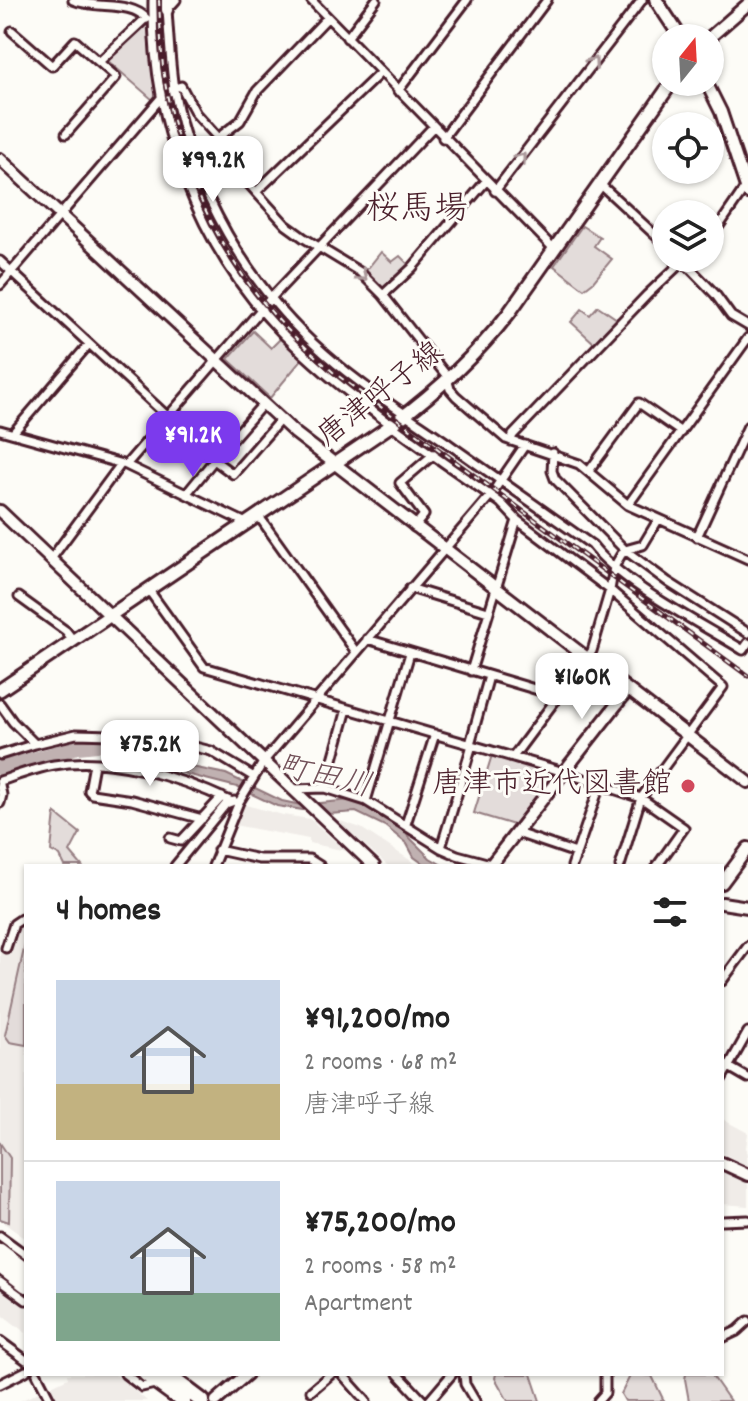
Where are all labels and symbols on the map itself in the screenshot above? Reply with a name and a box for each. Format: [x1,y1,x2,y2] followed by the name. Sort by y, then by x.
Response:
[652,24,724,96] north arrow
[584,56,598,71] one-way arrow
[148,136,278,204] pin: ¥99.2K
[512,152,526,167] one-way arrow
[366,187,468,236] district label: 桜馬場
[352,266,367,280] one-way arrow
[310,333,454,459] street label: 唐津呼子線
[128,411,258,479] pin: ¥91.2K
[526,653,638,721] pin: ¥160K
[85,720,215,788] pin: ¥75.2K
[272,746,376,812] water label: 町田川
[432,765,672,808] place label: 唐津市近代図書館
[679,777,697,795] marker: 唐津市近代図書館

